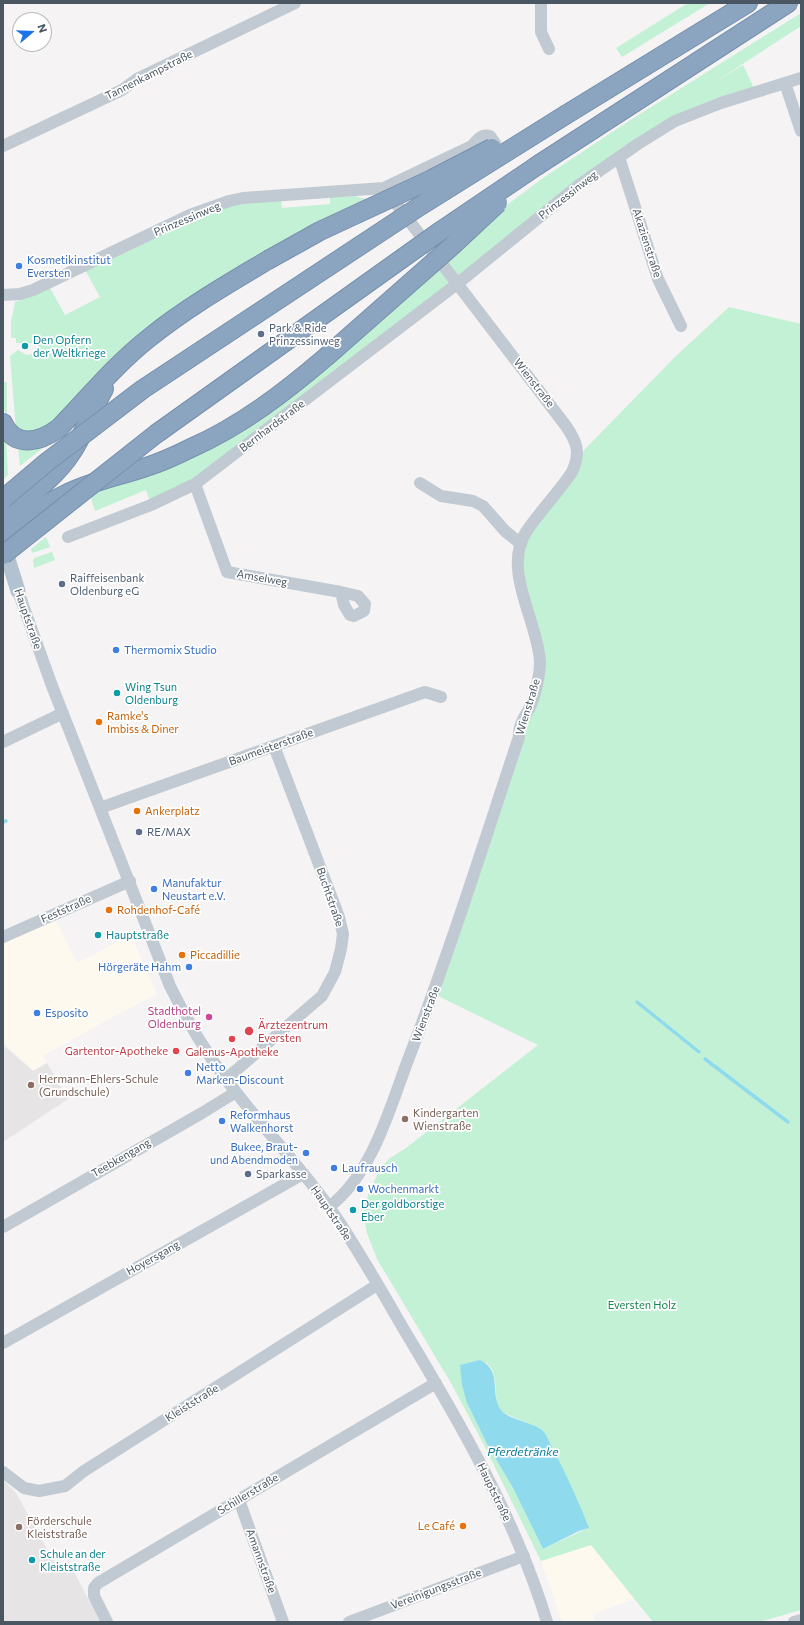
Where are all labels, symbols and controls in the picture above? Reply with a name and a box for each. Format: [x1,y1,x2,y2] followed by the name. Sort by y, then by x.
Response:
[12,12,52,52] north arrow
[35,22,50,34] text: N
[103,47,195,103] street label: Tannenkampstraße
[536,168,600,222] street label: Prinzessinweg
[152,199,222,239] street label: Prinzessinweg
[630,207,664,279] street label: Akazienstraße
[27,253,111,279] place label: Kosmetikinstitut Eversten
[14,261,24,271] marker: Kosmetikinstitut Eversten
[269,321,340,347] place label: Park & Ride Prinzessinweg
[256,329,266,339] marker: Park & Ride Prinzessinweg
[33,333,106,359] place label: Den Opfern der Weltkriege
[20,341,30,351] marker: Den Opfern der Weltkriege
[511,356,557,410] street label: Wienstraße
[237,397,307,455] street label: Bernhardstraße
[236,567,288,589] street label: Amselweg
[70,571,144,597] place label: Raiffeisenbank Oldenburg eG
[57,579,67,589] marker: Raiffeisenbank Oldenburg eG
[11,587,45,651] street label: Hauptstraße
[124,643,217,657] place label: Thermomix Studio
[111,645,121,655] marker: Thermomix Studio
[513,677,543,737] street label: Wienstraße
[125,680,178,706] place label: Wing Tsun Oldenburg
[112,688,122,698] marker: Wing Tsun Oldenburg
[107,709,179,735] place label: Ramke's Imbiss & Diner
[94,717,104,727] marker: Ramke's Imbiss & Diner
[227,726,315,768] street label: Baumeisterstraße
[145,804,200,818] place label: Ankerplatz
[132,806,142,816] marker: Ankerplatz
[147,825,191,839] place label: RE/MAX
[134,827,144,837] marker: RE/MAX
[314,866,346,928] street label: Buchtstraße
[162,876,226,902] place label: Manufaktur Neustart e.V.
[149,884,159,894] marker: Manufaktur Neustart e.V.
[39,892,93,926] street label: Feststraße
[117,903,200,917] place label: Rohdenhof-Café
[104,905,114,915] marker: Rohdenhof-Café
[106,928,169,942] place label: Hauptstraße
[93,930,103,940] marker: Hauptstraße
[190,948,240,962] place label: Piccadillie
[177,950,187,960] marker: Piccadillie
[98,960,181,974] place label: Hörgeräte Hahm
[184,962,194,972] marker: Hörgeräte Hahm
[409,984,443,1044] street label: Wienstraße
[148,1004,201,1030] place label: Stadthotel Oldenburg
[45,1006,88,1020] place label: Esposito
[32,1008,42,1018] marker: Esposito
[204,1012,214,1022] marker: Stadthotel Oldenburg
[258,1018,328,1044] place label: Ärztezentrum Eversten
[243,1025,255,1037] marker: Ärztezentrum Eversten
[227,1034,237,1044] marker: Galenus-Apotheke
[65,1044,168,1058] place label: Gartentor-Apotheke
[185,1045,279,1059] place label: Galenus-Apotheke
[171,1046,181,1056] marker: Gartentor-Apotheke
[196,1060,284,1086] place label: Netto Marken-Discount
[183,1068,193,1078] marker: Netto Marken-Discount
[39,1072,158,1098] place label: Hermann-Ehlers-Schule (Grundschule)
[26,1080,36,1090] marker: Hermann-Ehlers-Schule (Grundschule)
[413,1106,479,1132] place label: Kindergarten Wienstraße
[230,1108,294,1134] place label: Reformhaus Walkenhorst
[400,1114,410,1124] marker: Kindergarten Wienstraße
[217,1116,227,1126] marker: Reformhaus Walkenhorst
[89,1136,153,1180] street label: Teebkengang
[210,1140,298,1166] place label: Bukee, Braut- und Abendmoden
[301,1148,311,1158] marker: Bukee, Braut- und Abendmoden
[342,1161,397,1175] place label: Laufrausch
[329,1163,339,1173] marker: Laufrausch
[256,1167,307,1181] place label: Sparkasse
[243,1169,253,1179] marker: Sparkasse
[368,1182,439,1196] place label: Wochenmarkt
[308,1183,354,1243] street label: Hauptstraße
[355,1184,365,1194] marker: Wochenmarkt
[361,1197,444,1223] place label: Der goldborstige Eber
[348,1205,358,1215] marker: Der goldborstige Eber
[124,1238,182,1278] street label: Hoyersgang
[608,1298,676,1312] park label: Eversten Holz
[163,1381,221,1425] street label: Kleiststraße
[487,1445,559,1459] water label: Pferdetränke
[474,1461,514,1523] street label: Hauptstraße
[215,1471,281,1517] street label: Schillerstraße
[27,1514,92,1540] place label: Förderschule Kleiststraße
[418,1519,455,1533] place label: Le Café
[458,1521,468,1531] marker: Le Café
[14,1522,24,1532] marker: Förderschule Kleiststraße
[243,1527,279,1595] street label: Amannstraße
[40,1547,106,1573] place label: Schule an der Kleiststraße
[27,1555,37,1565] marker: Schule an der Kleiststraße
[389,1566,483,1612] street label: Vereinigungsstraße

